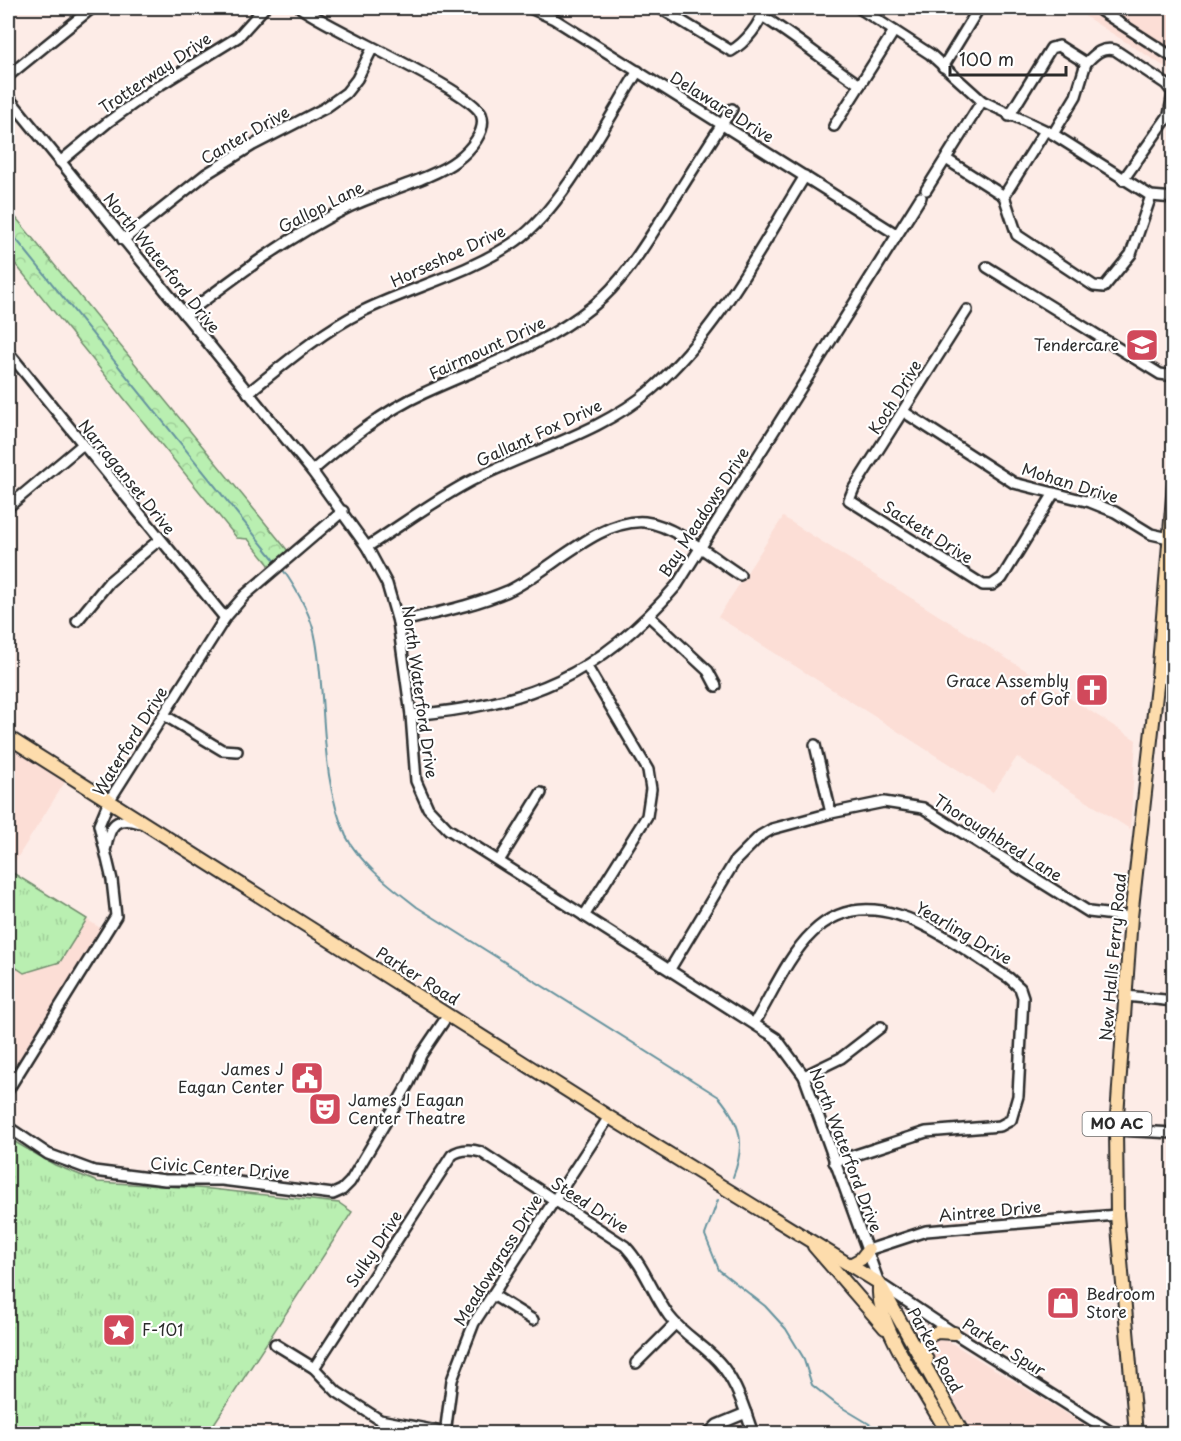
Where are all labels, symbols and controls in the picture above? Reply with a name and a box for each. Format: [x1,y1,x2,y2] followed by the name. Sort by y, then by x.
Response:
[94,26,215,119] street label: Trotterway Drive
[950,39,1066,77] scale bar
[959,45,1014,72] text: 100 m
[666,65,779,148] street label: Delaware Drive
[196,99,293,169] street label: Canter Drive
[273,174,368,238] street label: Gallop Lane
[99,187,227,338] street label: North Waterford Drive
[386,218,509,292] street label: Horseshoe Drive
[424,310,549,385] street label: Fairmount Drive
[1124,327,1160,363] school or university icon: Tendercare
[1034,332,1119,356] place label: Tendercare
[862,355,927,438] street label: Koch Drive
[472,392,605,472] street label: Gallant Fox Drive
[74,413,182,539] street label: Narraganset Drive
[652,442,754,581] street label: Bay Meadows Drive
[1019,456,1122,508] street label: Mohan Drive
[879,494,978,568] street label: Sackett Drive
[397,604,445,780] street label: North Waterford Drive
[946,668,1071,710] place label: Grace Assembly of Gof
[1074,672,1110,708] church icon: Grace Assembly of Gof
[86,681,173,800] street label: Waterford Drive
[929,788,1068,887] street label: Thoroughbred Lane
[1093,872,1131,1042] street label: New Halls Ferry Road
[912,895,1017,969] street label: Yearling Drive
[372,940,465,1010] street label: Parker Road
[178,1056,285,1098] place label: James J Eagan Center
[289,1060,325,1096] public building icon: James J Eagan Center
[804,1064,889,1236] street label: North Waterford Drive
[348,1087,466,1129] place label: James J Eagan Center Theatre
[307,1091,343,1127] theatre icon: James J Eagan Center Theatre
[1082,1112,1152,1136] road number: MO AC
[149,1150,291,1184] street label: Civic Center Drive
[547,1170,634,1238] street label: Steed Drive
[447,1189,547,1330] street label: Meadowgrass Drive
[938,1194,1042,1226] street label: Aintree Drive
[339,1205,407,1292] street label: Sulky Drive
[1086,1281,1155,1323] place label: Bedroom Store
[1045,1285,1081,1321] shop icon: Bedroom Store
[903,1302,969,1397] street label: Parker Road
[958,1311,1051,1381] street label: Parker Spur
[101,1312,137,1348] place icon: F-101
[142,1317,183,1341] place label: F-101

